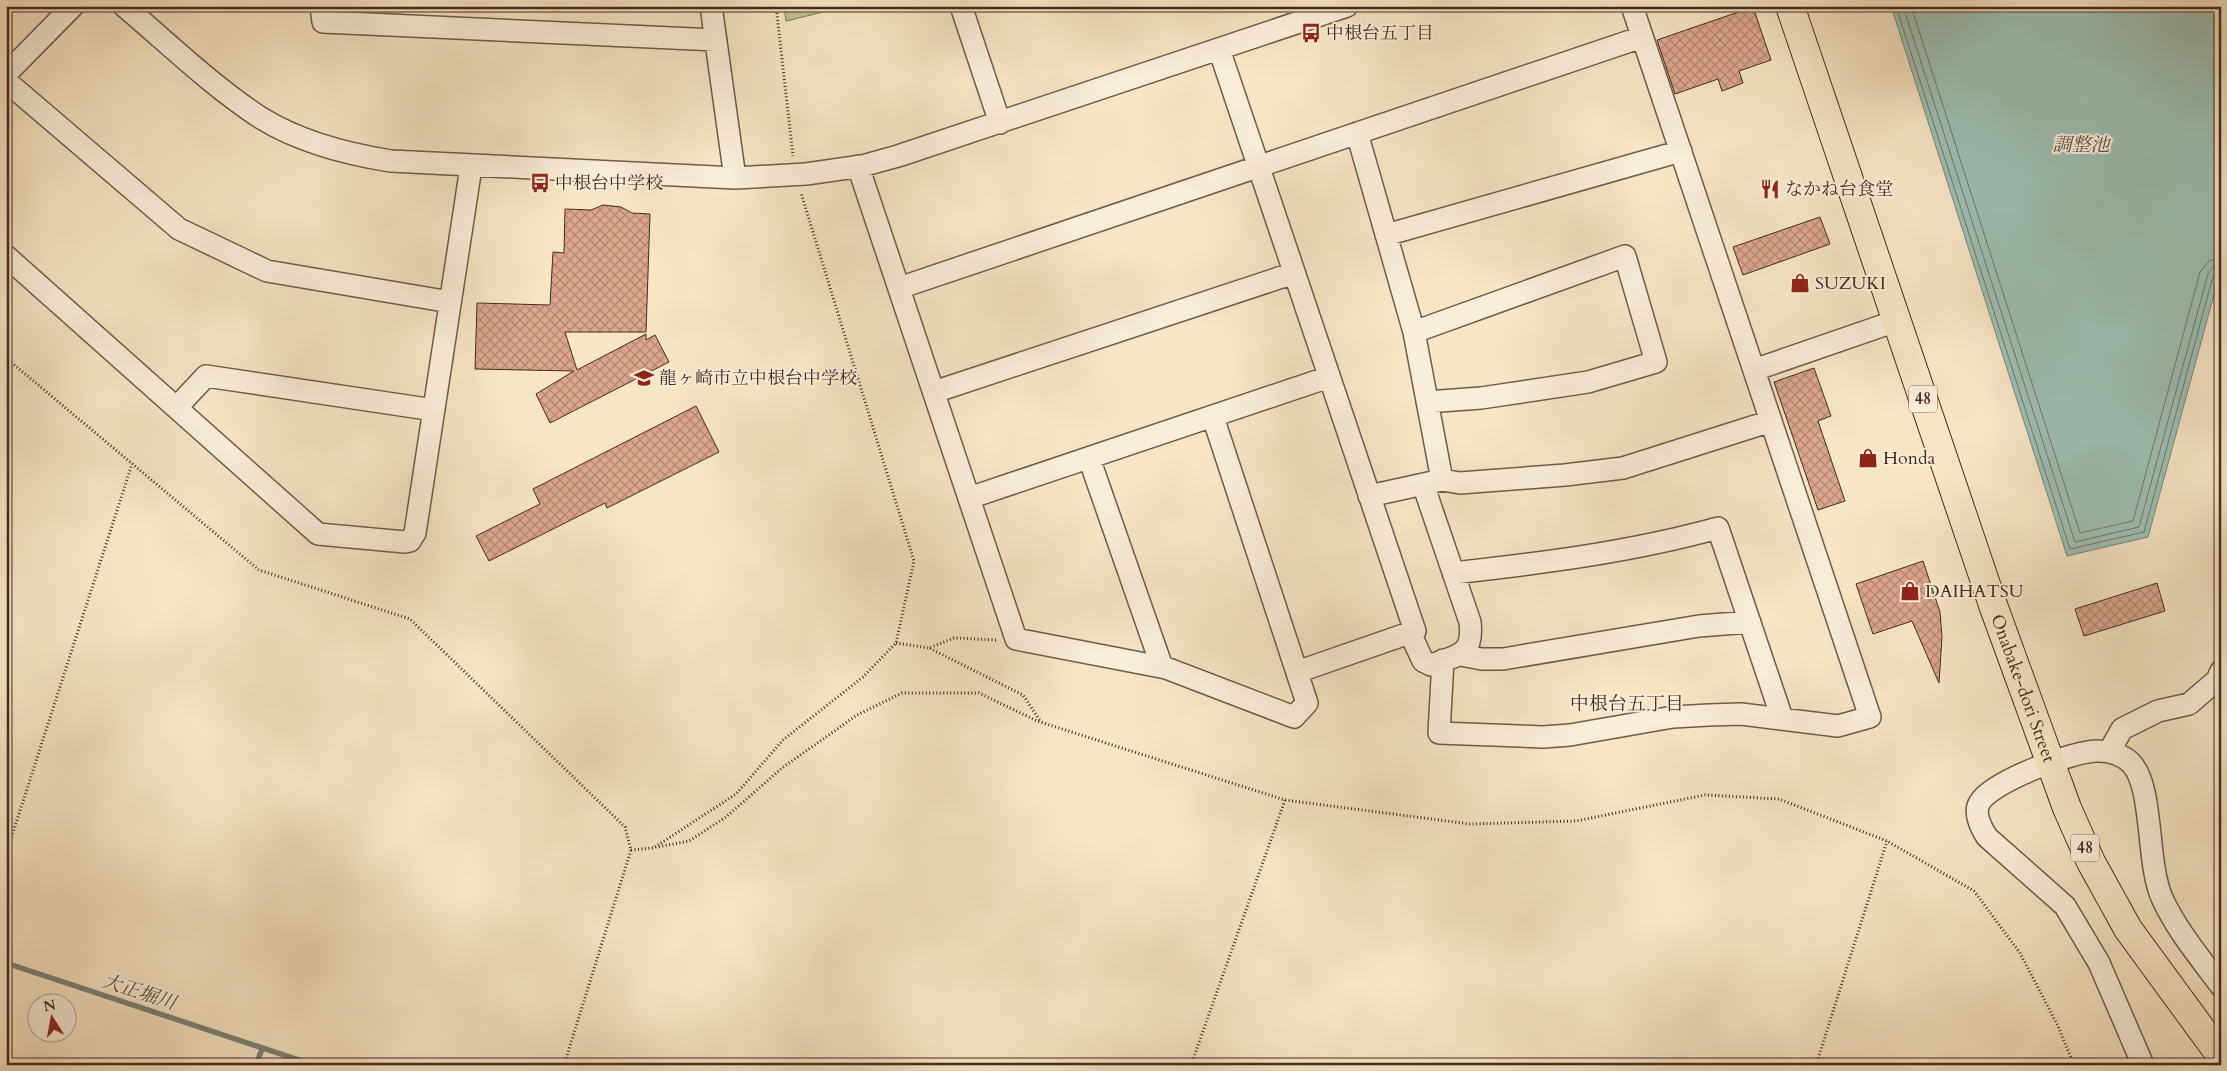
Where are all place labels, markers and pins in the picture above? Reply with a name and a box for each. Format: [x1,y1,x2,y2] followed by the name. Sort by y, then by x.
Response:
[1326,21,1434,46] place label: 中根台五丁目
[1300,22,1322,44] bus stop icon: 中根台五丁目
[555,171,663,196] place label: 中根台中学校
[529,172,551,194] bus stop icon: 中根台中学校
[1785,177,1893,202] place label: なかね台食堂
[1759,178,1781,200] restaurant icon: なかね台食堂
[1815,271,1886,296] place label: SUZUKI
[1789,272,1811,294] shop icon: SUZUKI
[659,366,857,391] place label: 龍ヶ崎市立中根台中学校
[633,367,655,389] school or university icon: 龍ヶ崎市立中根台中学校
[1883,446,1936,471] place label: Honda
[1857,447,1879,469] shop icon: Honda
[1925,579,2024,604] place label: DAIHATSU
[1899,580,1921,602] shop icon: DAIHATSU

